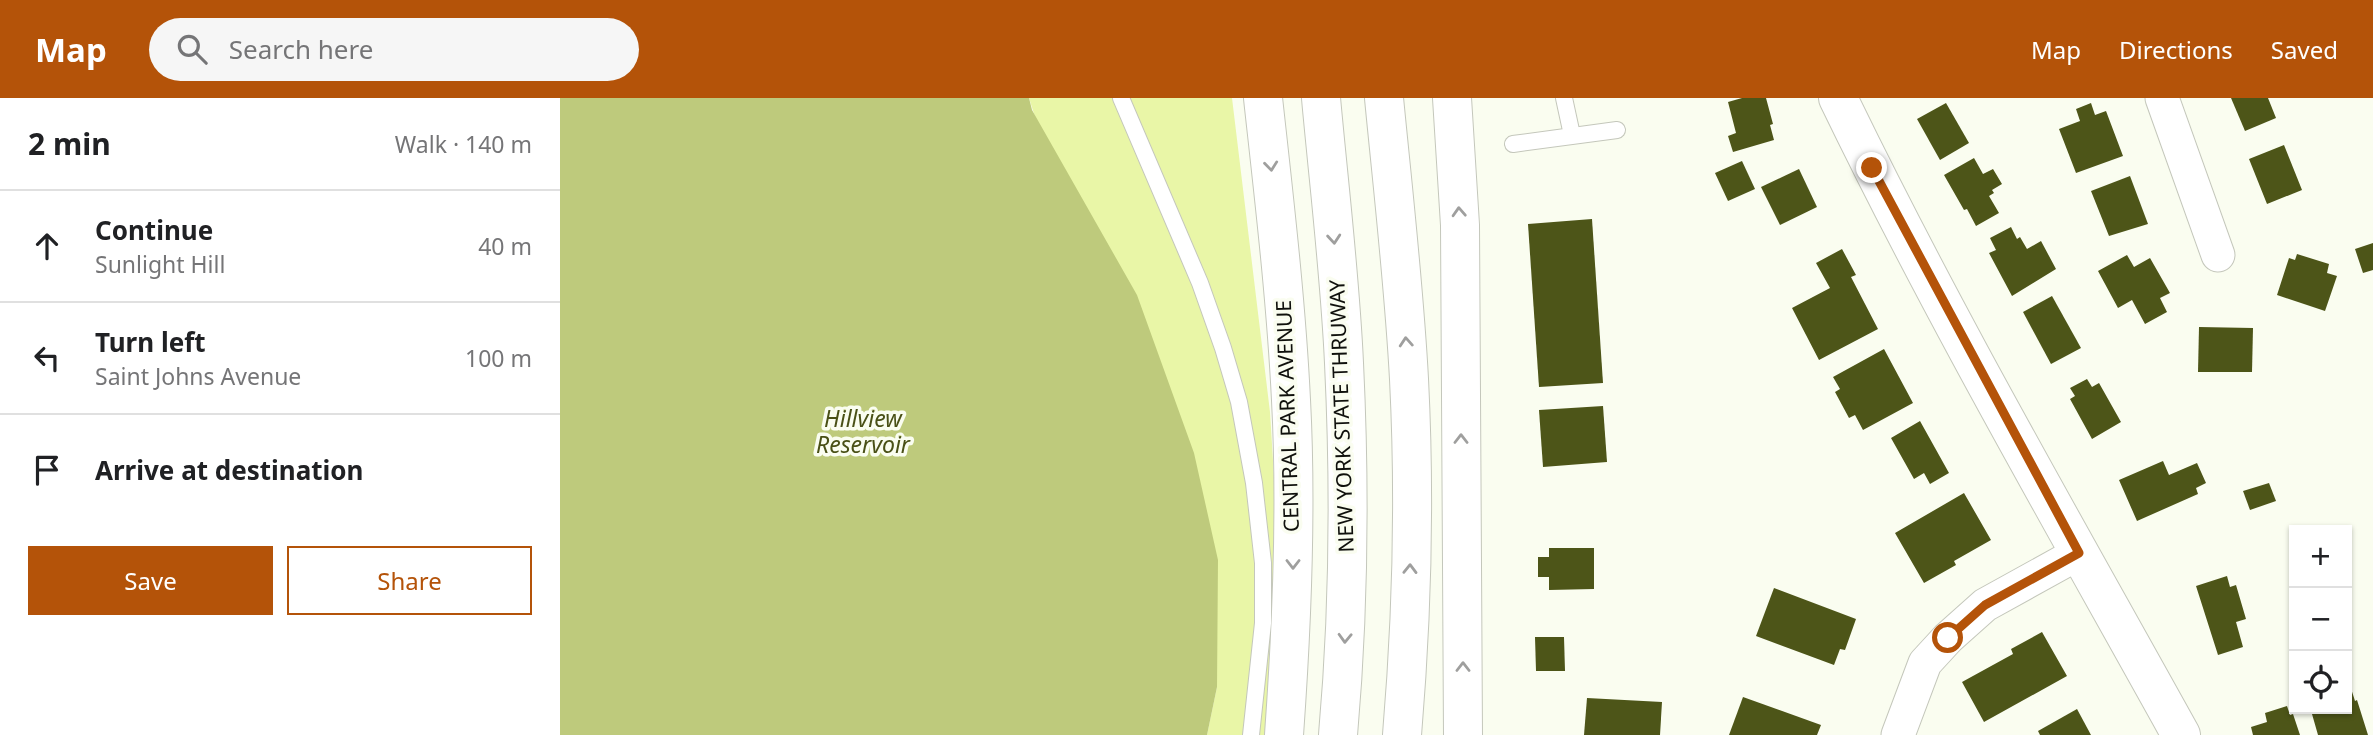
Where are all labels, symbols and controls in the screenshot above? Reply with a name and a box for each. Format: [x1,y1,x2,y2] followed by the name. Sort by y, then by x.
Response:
[149,18,639,81] search box
[35,27,107,72] text: Map
[173,30,211,68] icon: search
[229,31,373,67] text: Search here
[2031,33,2081,66] text: Map
[2119,33,2233,66] text: Directions
[2271,33,2338,66] text: Saved
[28,123,111,164] text: 2 min
[395,128,532,160] text: Walk · 140 m
[1856,152,1887,183] route end
[1263,160,1278,172] one-way arrow
[1452,206,1467,217] one-way arrow
[95,212,213,248] text: Continue
[28,227,66,265] icon: ahead
[478,230,532,262] text: 40 m
[1326,234,1341,245] one-way arrow
[95,248,225,280] text: Sunlight Hill
[1322,279,1360,553] street label: NEW YORK STATE THRUWAY
[1269,300,1305,532] street label: CENTRAL PARK AVENUE
[95,324,206,360] text: Turn left
[1399,336,1414,347] one-way arrow
[28,339,66,377] icon: left
[465,342,532,374] text: 100 m
[95,360,301,392] text: Saint Johns Avenue
[816,402,911,460] water label: Hillview Reservoir
[1453,434,1469,444] one-way arrow
[28,451,66,489] icon: arrive
[95,452,364,488] text: Arrive at destination
[2289,525,2352,714] map controls
[2289,525,2352,588] button: +
[28,546,273,615] button: Save
[287,546,532,615] button: Share
[1285,559,1301,570] one-way arrow
[1403,563,1418,574] one-way arrow
[2289,588,2352,651] button: −
[1932,622,1963,653] route start
[1338,632,1353,643] one-way arrow
[2289,651,2352,714] button: locate
[1455,661,1471,672] one-way arrow

